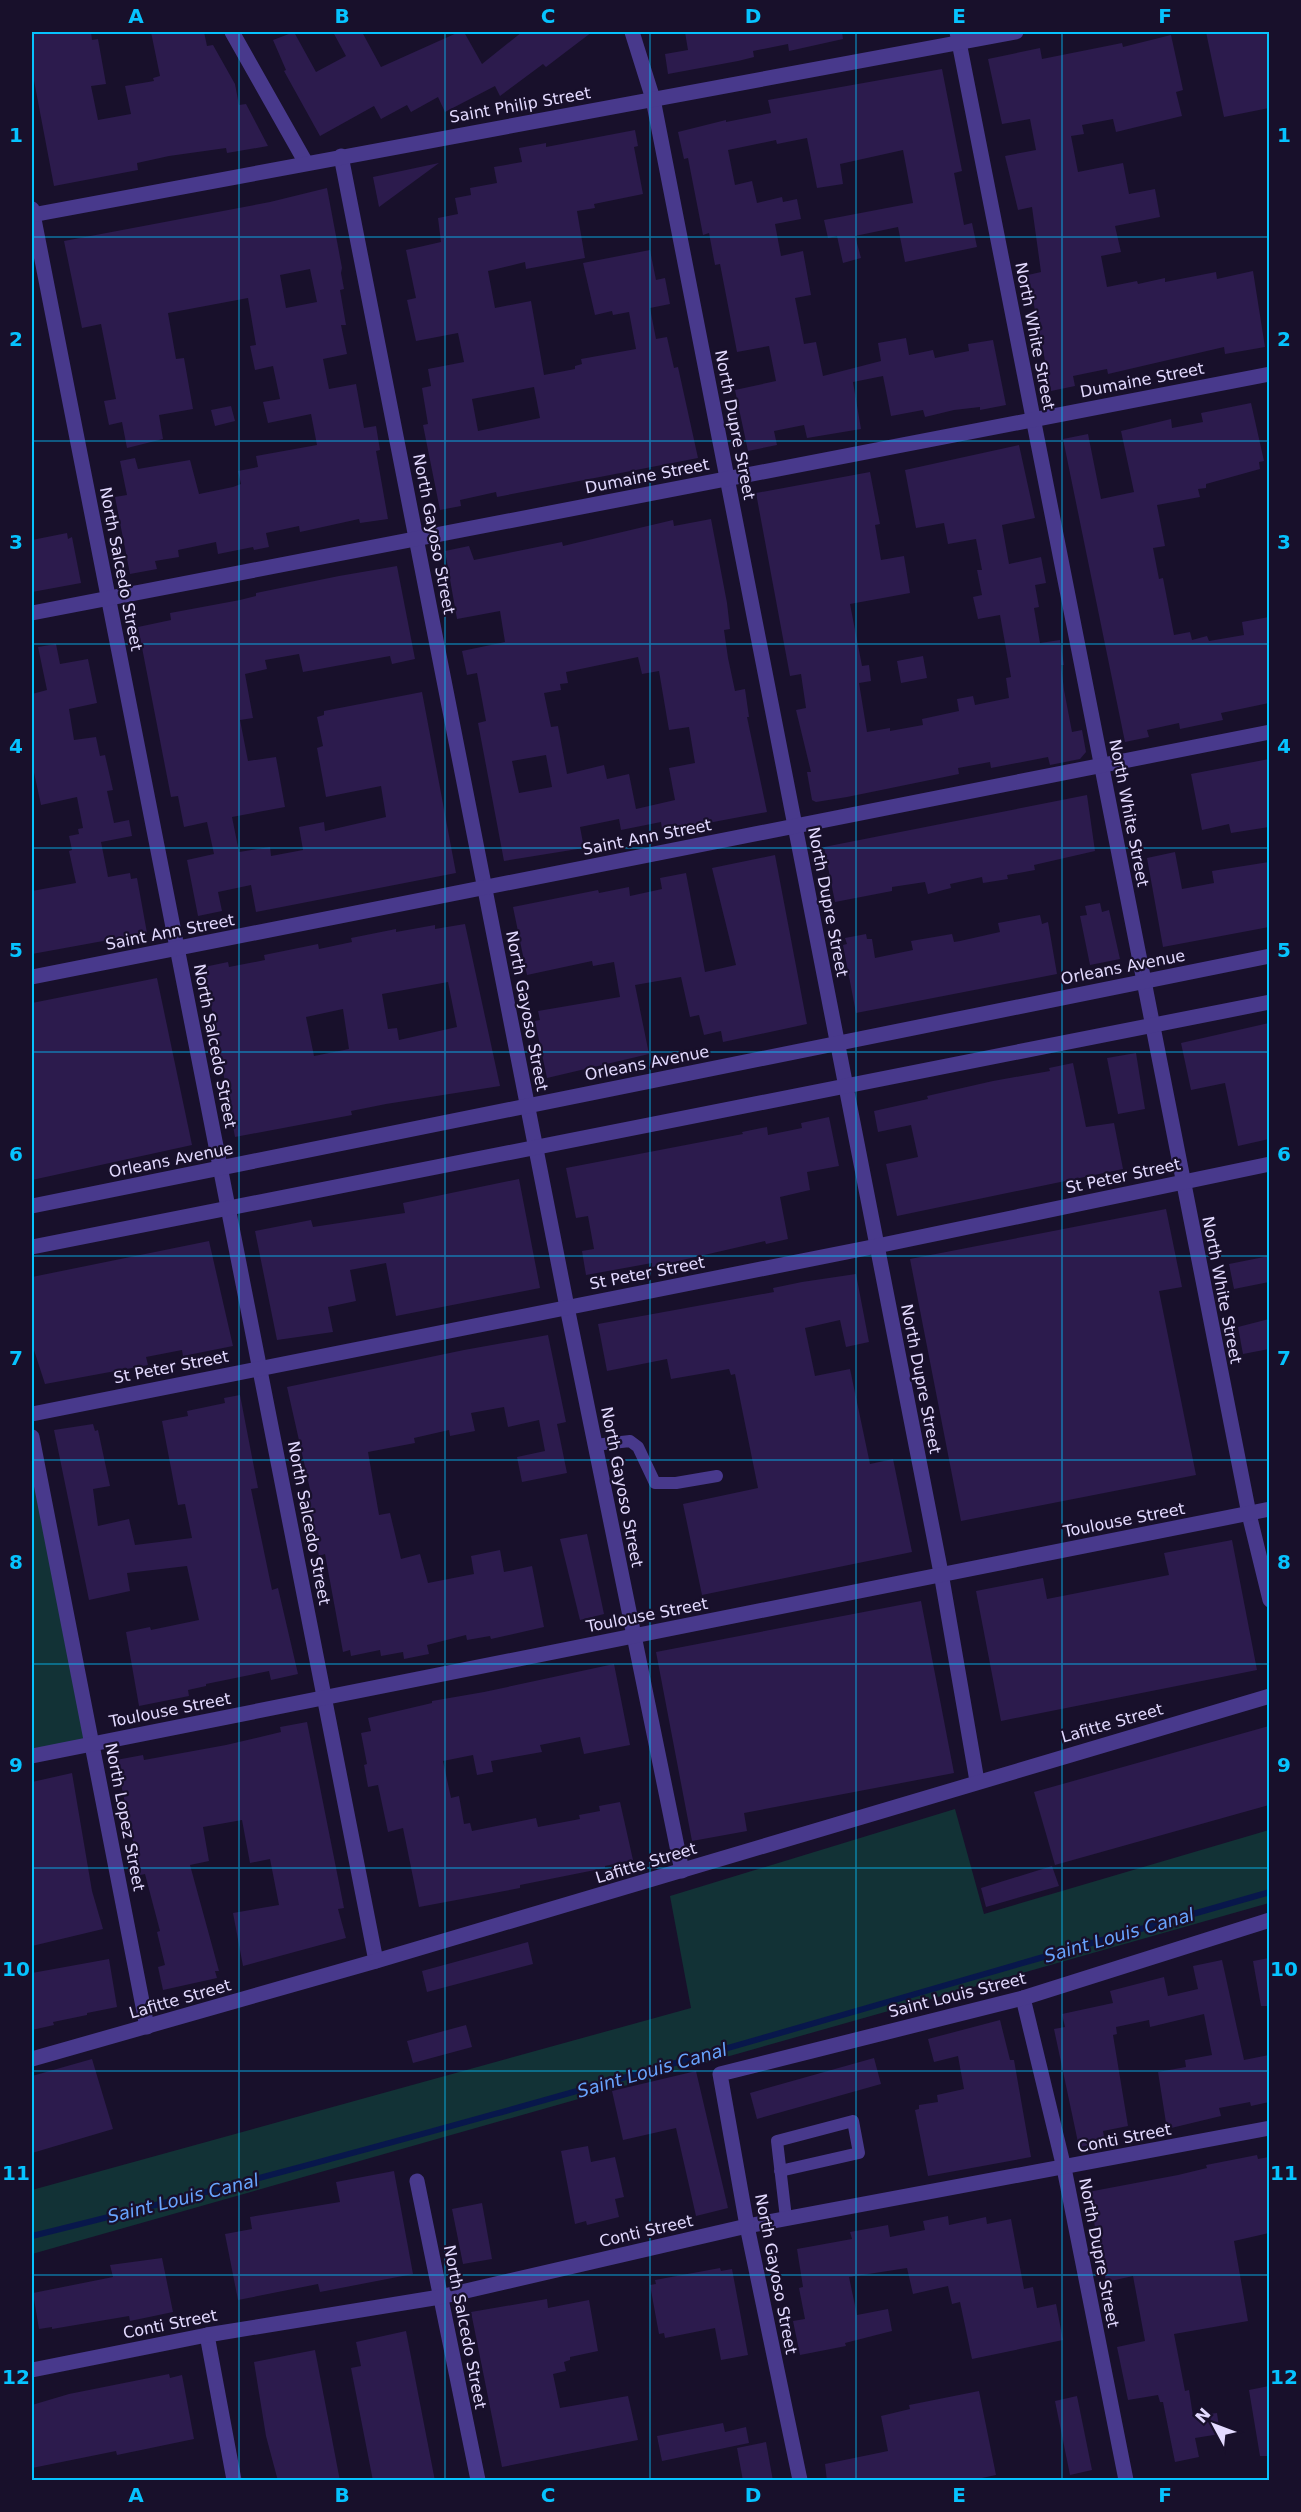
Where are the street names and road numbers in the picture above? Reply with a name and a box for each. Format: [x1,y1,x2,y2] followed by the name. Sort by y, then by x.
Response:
[448,83,592,127] street label: Saint Philip Street
[1011,261,1059,411] street label: North White Street
[711,348,759,502] street label: North Dupre Street
[1078,359,1206,401] street label: Dumaine Street
[409,452,459,616] street label: North Gayoso Street
[583,455,711,497] street label: Dumaine Street
[96,485,146,653] street label: North Salcedo Street
[1105,738,1153,888] street label: North White Street
[581,815,713,859] street label: Saint Ann Street
[804,825,852,979] street label: North Dupre Street
[104,910,236,954] street label: Saint Ann Street
[502,929,552,1093] street label: North Gayoso Street
[1059,946,1187,988] street label: Orleans Avenue
[190,962,240,1130] street label: North Salcedo Street
[583,1042,711,1084] street label: Orleans Avenue
[107,1139,235,1181] street label: Orleans Avenue
[1064,1155,1182,1197] street label: St Peter Street
[1198,1215,1246,1365] street label: North White Street
[588,1253,706,1293] street label: St Peter Street
[897,1302,945,1456] street label: North Dupre Street
[112,1347,230,1387] street label: St Peter Street
[597,1405,647,1569] street label: North Gayoso Street
[284,1439,334,1607] street label: North Salcedo Street
[1061,1499,1186,1541] street label: Toulouse Street
[584,1594,709,1636] street label: Toulouse Street
[107,1689,232,1731] street label: Toulouse Street
[1059,1699,1165,1747] street label: Lafitte Street
[101,1741,149,1893] street label: North Lopez Street
[593,1839,699,1887] street label: Lafitte Street
[886,1969,1028,2021] street label: Saint Louis Street
[127,1975,233,2023] street label: Lafitte Street
[1075,2120,1173,2156] street label: Conti Street
[1075,2176,1123,2330] street label: North Dupre Street
[751,2192,801,2356] street label: North Gayoso Street
[597,2211,695,2251] street label: Conti Street
[440,2243,490,2411] street label: North Salcedo Street
[121,2306,219,2342] street label: Conti Street

